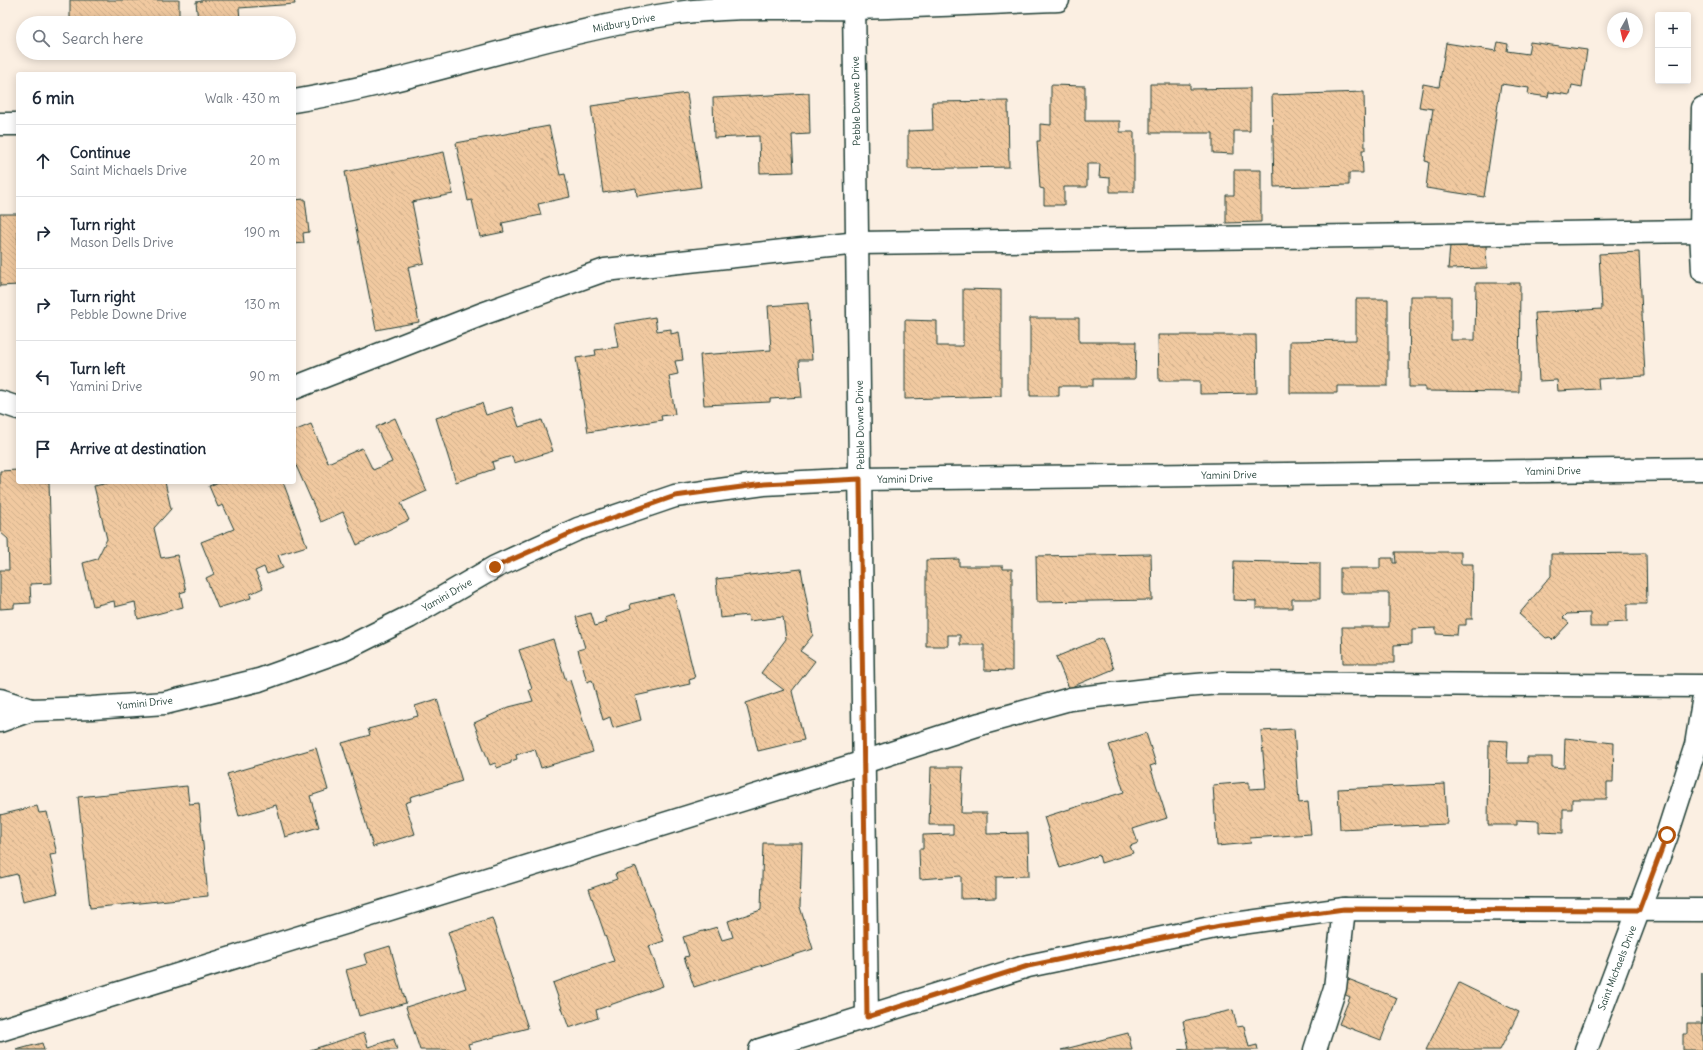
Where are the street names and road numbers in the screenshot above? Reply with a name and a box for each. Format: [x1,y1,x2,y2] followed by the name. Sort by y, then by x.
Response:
[592,11,656,35] street label: Midbury Drive
[849,56,863,146] street label: Pebble Downe Drive
[853,380,867,470] street label: Pebble Downe Drive
[1525,464,1581,478] street label: Yamini Drive
[1201,468,1257,482] street label: Yamini Drive
[877,472,933,486] street label: Yamini Drive
[420,575,474,615] street label: Yamini Drive
[117,694,173,712] street label: Yamini Drive
[1595,924,1639,1012] street label: Saint Michaels Drive

